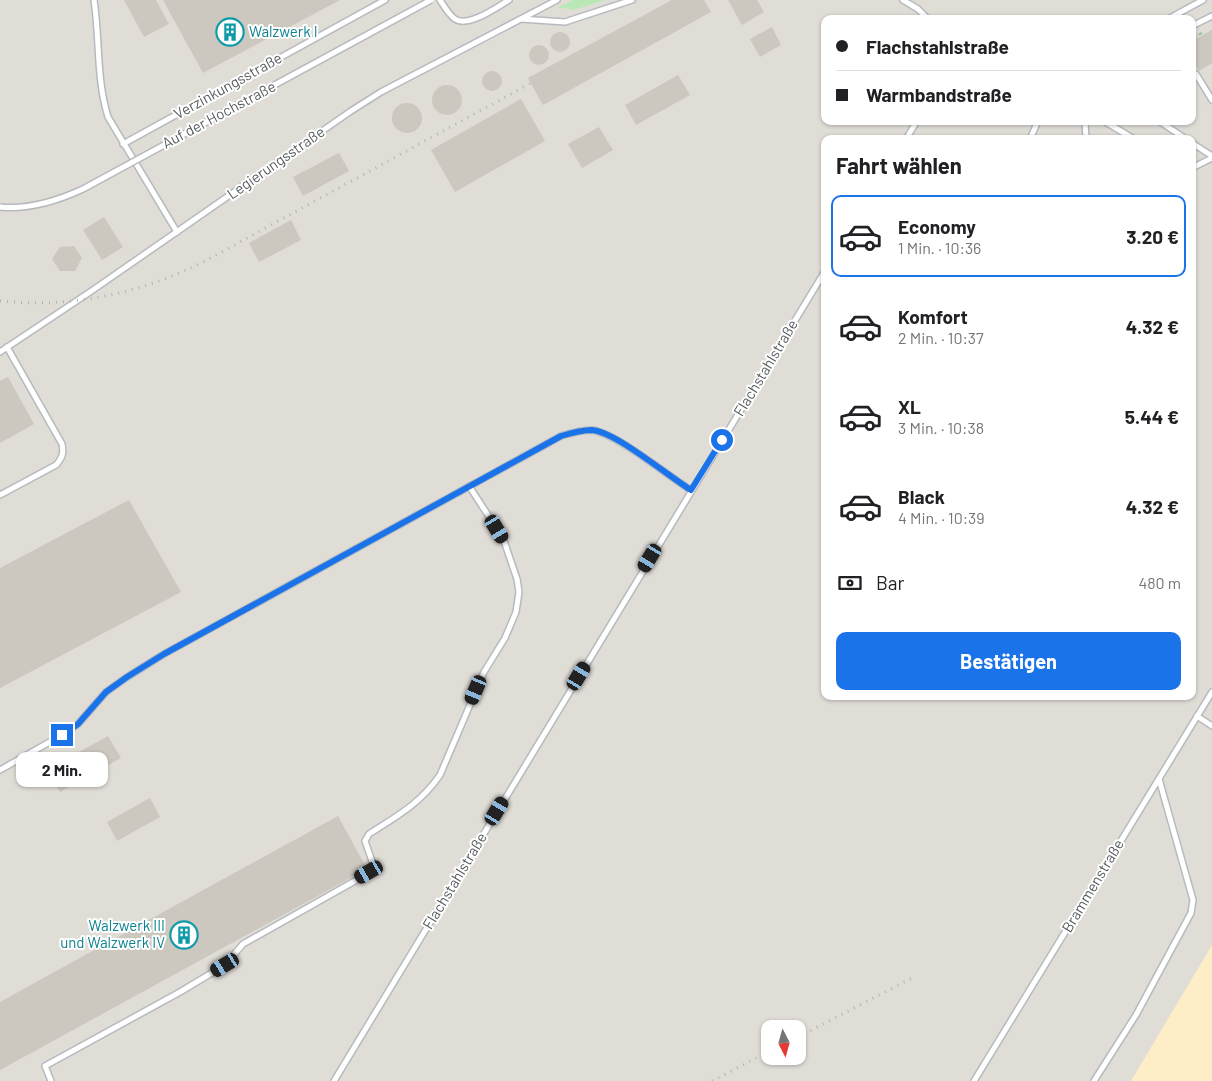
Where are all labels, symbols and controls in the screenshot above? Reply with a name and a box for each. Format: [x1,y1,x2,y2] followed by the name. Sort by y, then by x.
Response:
[215,17,245,47] building icon: Walzwerk I
[249,22,318,40] place label: Walzwerk I
[866,35,1009,58] text: Flachstahlstraße
[170,48,285,122] street label: Verzinkungsstraße
[159,77,278,152] street label: Auf der Hochstraße
[866,83,1012,106] text: Warmbandstraße
[223,122,328,203] street label: Legierungsstraße
[836,152,962,178] text: Fahrt wählen
[838,214,883,259] icon: car
[898,215,976,238] text: Economy
[1126,225,1179,248] text: 3.20 €
[898,238,981,257] text: 1 Min. · 10:36
[838,304,883,349] icon: car
[898,305,968,328] text: Komfort
[1126,315,1179,338] text: 4.32 €
[729,316,801,419] street label: Flachstahlstraße
[898,328,984,347] text: 2 Min. · 10:37
[838,394,883,439] icon: car
[898,395,921,418] text: XL
[1125,405,1179,428] text: 5.44 €
[898,418,984,437] text: 3 Min. · 10:38
[711,429,733,451] route start
[838,484,883,529] icon: car
[898,485,945,508] text: Black
[1126,495,1179,518] text: 4.32 €
[898,508,985,527] text: 4 Min. · 10:39
[482,512,511,546] car
[635,541,664,575] car
[836,569,864,597] icon: cash
[876,571,904,594] text: Bar
[1138,573,1181,592] text: 480 m
[836,632,1181,690] button: Bestätigen
[564,659,593,693] car
[463,673,488,707] car
[51,724,73,746] route end
[16,752,108,788] callout: 2 Min.
[42,760,82,779] text: 2 Min.
[482,794,511,828] car
[418,829,490,932] street label: Flachstahlstraße
[1057,836,1127,935] street label: Brammenstraße
[352,858,385,886] car
[60,916,165,951] place label: Walzwerk III und Walzwerk IV
[169,920,199,950] building icon: Walzwerk III und Walzwerk IV
[208,951,241,979] car
[761,1020,806,1065] north arrow
[761,1020,806,1065] map controls

